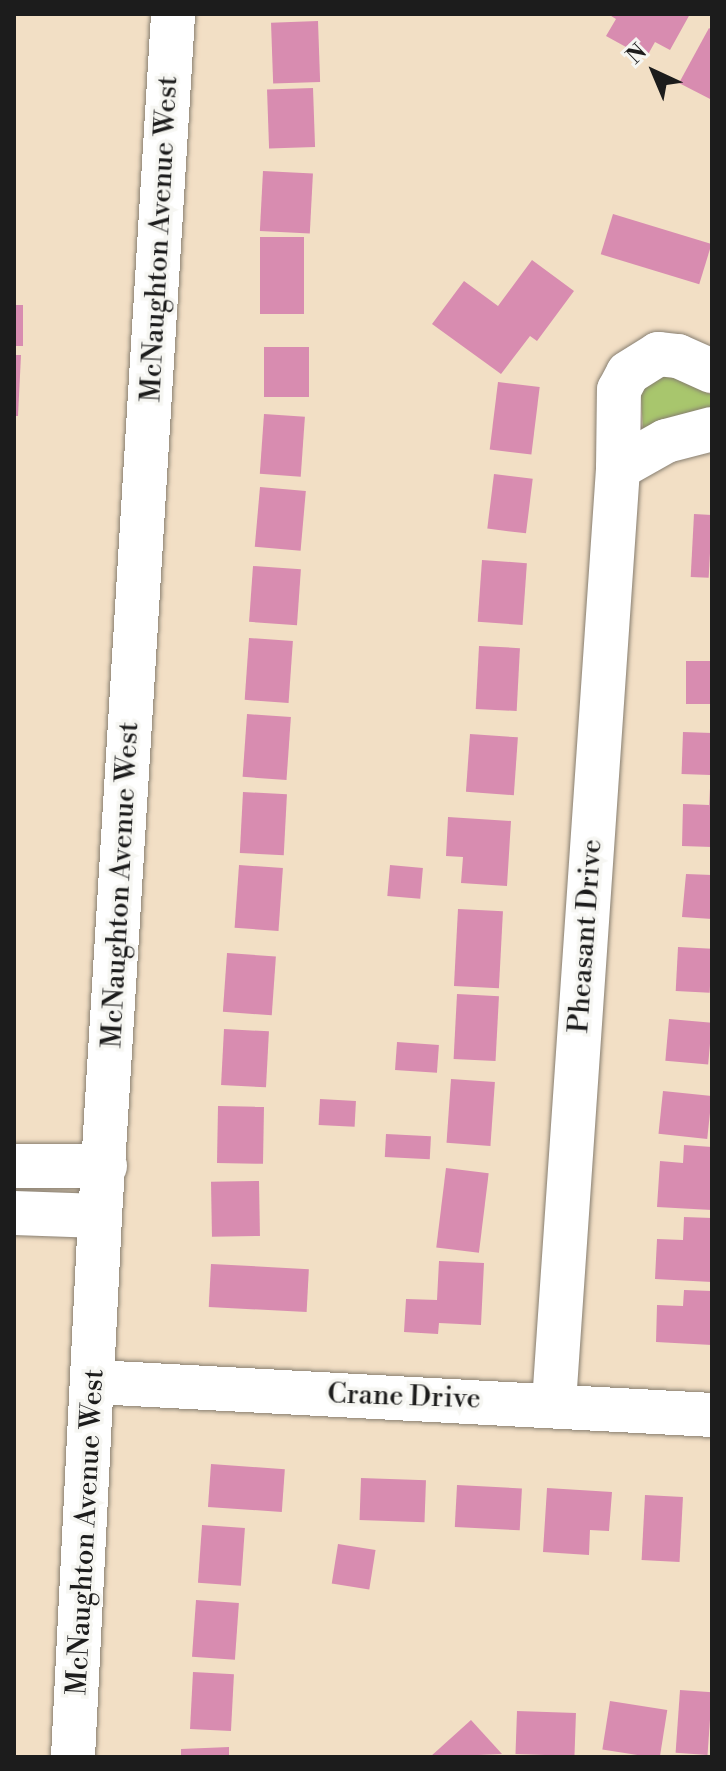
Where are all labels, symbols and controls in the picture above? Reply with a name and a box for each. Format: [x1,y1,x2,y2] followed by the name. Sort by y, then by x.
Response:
[614,32,694,112] north arrow
[621,39,653,70] text: N
[135,75,185,403] street label: McNaughton Avenue West
[96,721,146,1049] street label: McNaughton Avenue West
[562,838,610,1034] street label: Pheasant Drive
[61,1368,111,1696] street label: McNaughton Avenue West
[327,1378,481,1416] street label: Crane Drive

